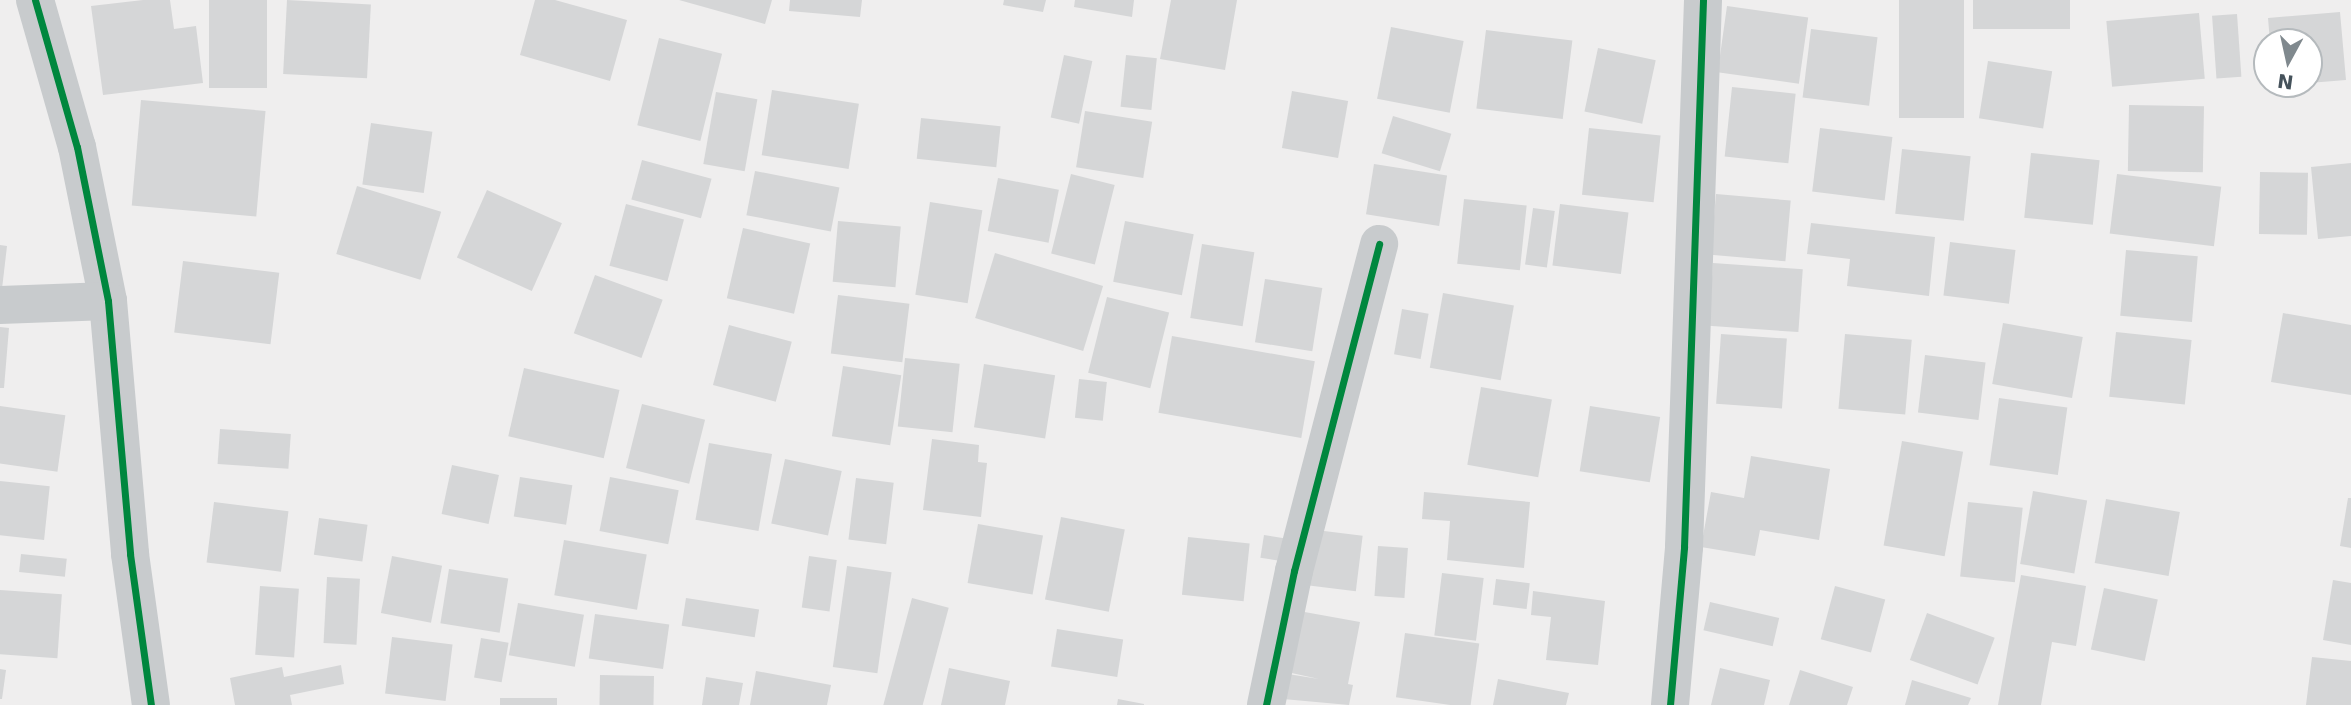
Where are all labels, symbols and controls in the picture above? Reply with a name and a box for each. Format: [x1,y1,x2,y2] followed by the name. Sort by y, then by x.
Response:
[2253,28,2323,98] north arrow
[2276,70,2295,94] text: N

